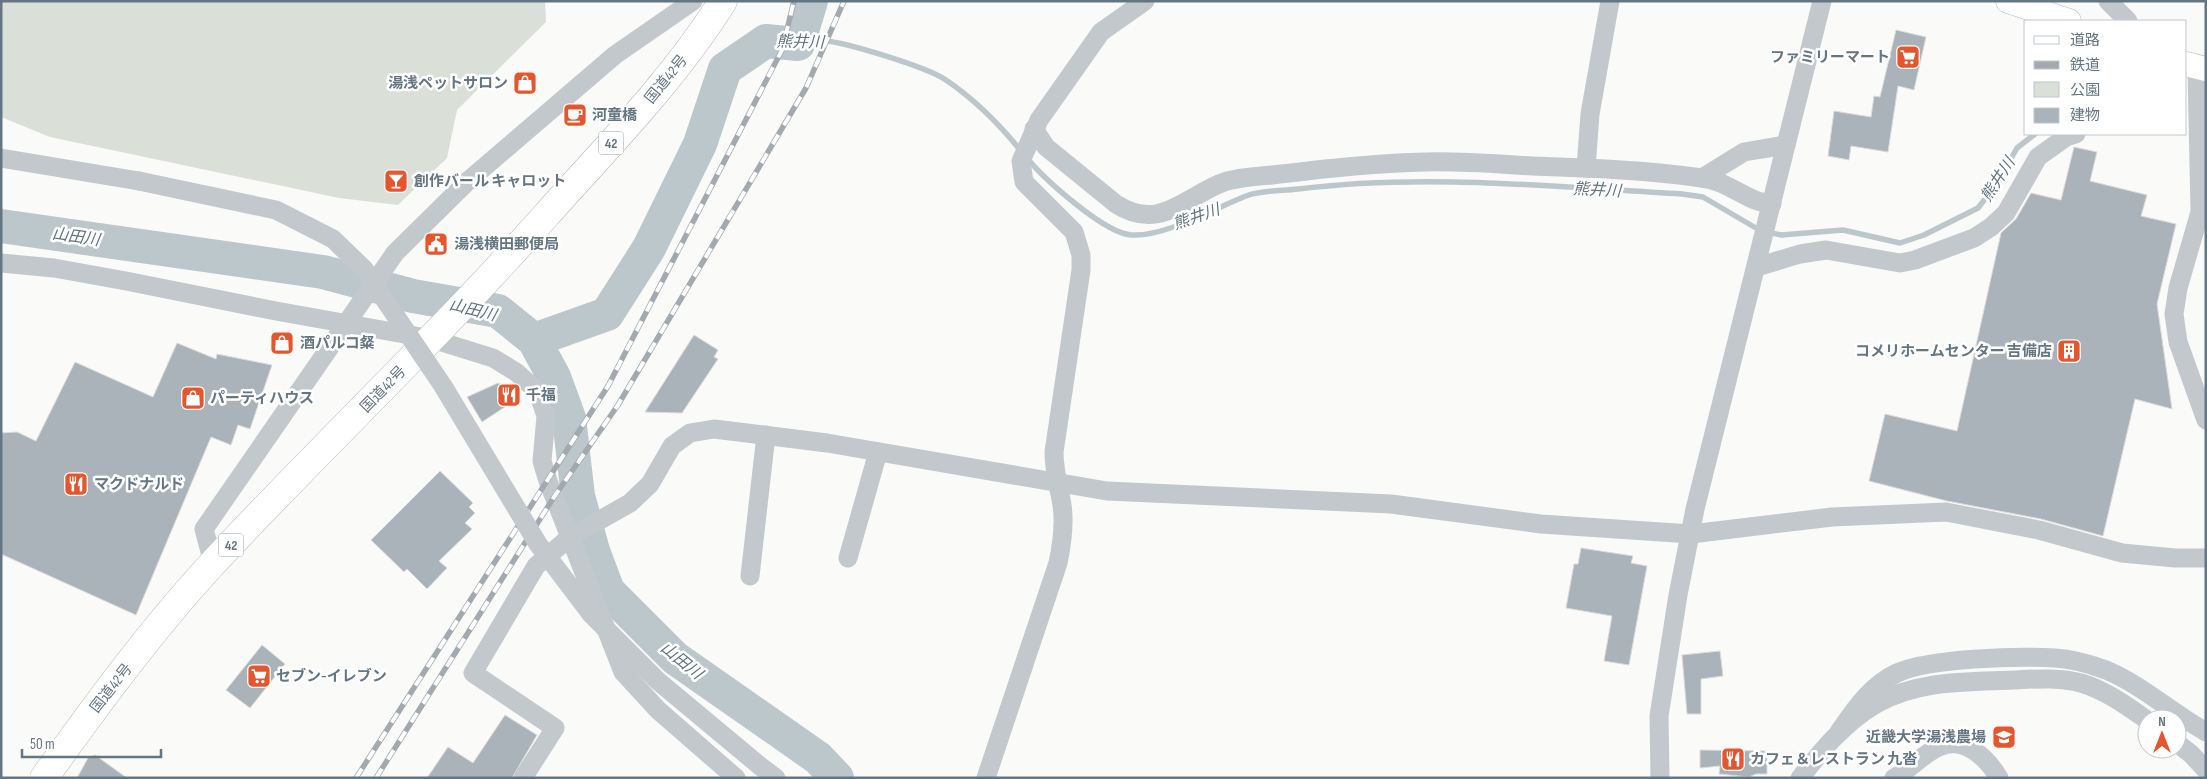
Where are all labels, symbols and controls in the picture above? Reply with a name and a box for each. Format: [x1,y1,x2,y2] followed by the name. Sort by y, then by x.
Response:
[2024,20,2187,135] legend
[2070,31,2100,50] text: 道路
[776,33,826,52] water label: 熊井川
[1895,44,1921,70] supermarket icon: ファミリーマート
[1770,48,1890,67] place label: ファミリーマート
[641,51,692,108] street label: 国道42号
[2070,56,2100,75] text: 鉄道
[512,70,538,96] shop icon: 湯浅ペットサロン
[388,74,508,93] place label: 湯浅ペットサロン
[2070,81,2100,100] text: 公園
[562,102,588,128] cafe icon: 河童橋
[592,106,638,125] place label: 河童橋
[2070,106,2100,125] text: 建物
[598,132,624,154] road number: 42
[1977,153,2020,205] water label: 熊井川
[383,168,409,194] bar icon: 創作バール キャロット
[414,172,566,191] place label: 創作バール キャロット
[1572,180,1623,201] water label: 熊井川
[1171,200,1224,234] water label: 熊井川
[51,225,103,251] water label: 山田川
[423,231,449,257] public building icon: 湯浅横田郵便局
[454,235,559,254] place label: 湯浅横田郵便局
[447,295,500,326] water label: 山田川
[269,330,295,356] shop icon: 酒パルコ粲
[300,334,375,353] place label: 酒パルコ粲
[2056,338,2082,364] building icon: コメリホームセンター 吉備店
[1855,342,2052,361] place label: コメリホームセンター 吉備店
[357,362,410,417] street label: 国道42号
[496,382,522,408] restaurant icon: 千福
[180,385,206,411] shop icon: パーティハウス
[526,386,556,405] place label: 千福
[210,389,314,408] place label: パーティハウス
[63,471,89,497] restaurant icon: マクドナルド
[94,475,184,494] place label: マクドナルド
[218,534,244,556] road number: 42
[656,639,707,685] water label: 山田川
[86,660,137,717] street label: 国道42号
[246,663,272,689] supermarket icon: セブン-イレブン
[276,667,387,686] place label: セブン-イレブン
[2137,709,2187,759] north arrow
[2158,713,2166,730] text: N
[1991,724,2017,750] school or university icon: 近畿大学湯浅農場
[22,726,161,758] scale bar
[1866,728,1986,747] place label: 近畿大学湯浅農場
[30,735,55,754] text: 50 m
[1720,746,1746,772] restaurant icon: カフェ＆レストラン 九沓
[1750,750,1917,769] place label: カフェ＆レストラン 九沓

